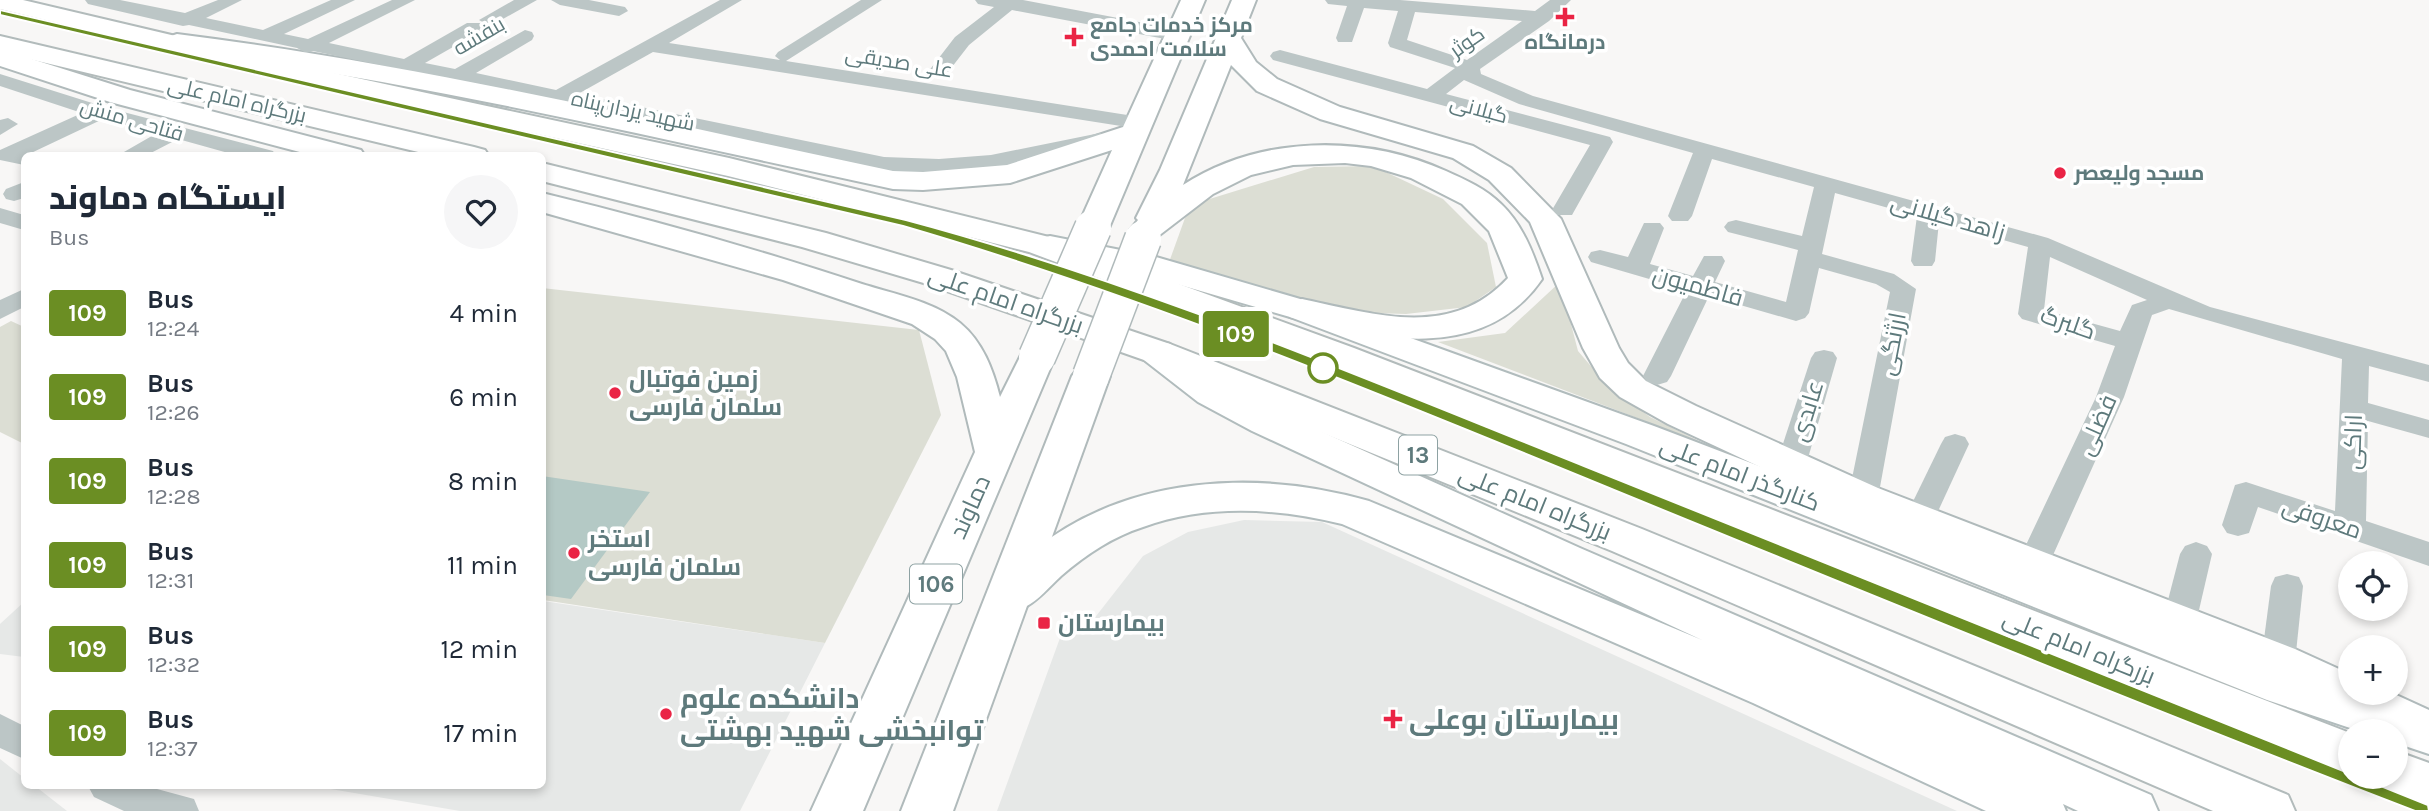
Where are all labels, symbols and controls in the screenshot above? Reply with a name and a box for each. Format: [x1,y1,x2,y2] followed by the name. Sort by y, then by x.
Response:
[1555,7,1575,27] marker: درمانگاه
[449,12,509,60] street label: بنفشه
[1090,13,1253,61] place label: مرکز خدمات جامع سلامت احمدی
[1444,22,1489,63] street label: کوثر
[1064,27,1084,47] marker: مرکز خدمات جامع سلامت احمدی
[1525,30,1605,54] place label: درمانگاه
[843,42,954,83] street label: علی صدیقی
[165,72,309,130] street label: بزرگراه امام علی
[569,86,697,138] street label: شهید یزدان‌پناه
[1447,90,1510,129] street label: گیلانی
[77,94,186,147] street label: فتاحی منش
[2073,161,2205,186] place label: مسجد ولیعصر
[2052,165,2068,181] marker: مسجد ولیعصر
[444,175,518,249] button: heart
[49,179,287,217] text: ایستگاه دماوند
[1888,187,2008,247] street label: زاهد گیلانی
[49,224,89,251] text: Bus
[924,260,1087,341] street label: بزرگراه امام علی
[1650,260,1746,312] street label: فاطمیون
[147,284,194,315] text: Bus
[450,298,518,329] text: 4 min
[68,299,107,327] text: 109
[2037,301,2099,345] street label: گلبرگ
[1872,310,1912,378] street label: ارژنگی
[1196,311,1276,357] line badge: 109
[147,315,199,342] text: 12:24
[1217,320,1255,348] text: 109
[1308,353,1338,383] unlabelled marker
[629,365,782,421] place label: زمین فوتبال سلمان فارسی
[147,368,194,399] text: Bus
[1785,377,1829,445] street label: عابدی
[449,382,518,413] text: 6 min
[68,383,107,411] text: 109
[607,385,623,401] marker: زمین فوتبال سلمان فارسی
[2071,390,2123,460] street label: فضلی
[147,399,200,426] text: 12:26
[2338,414,2368,470] street label: اراکی
[1655,431,1824,519] street label: کنارگذر امام علی
[1399,436,1437,475] road number: 13
[147,452,194,483] text: Bus
[1454,460,1615,548] street label: بزرگراه امام علی
[448,466,518,497] text: 8 min
[68,467,107,495] text: 109
[944,471,996,543] street label: دماوند
[147,483,201,510] text: 12:28
[2279,491,2365,545] street label: معروفی
[587,525,741,581] place label: استخر سلمان فارسی
[147,536,194,567] text: Bus
[566,545,582,561] marker: استخر سلمان فارسی
[447,550,518,581] text: 11 min
[68,551,107,579] text: 109
[2338,551,2408,789] map controls
[2338,551,2408,621] button: locate
[910,564,962,604] road number: 106
[147,567,194,594] text: 12:31
[1998,604,2159,692] street label: بزرگراه امام علی
[1058,609,1165,637] place label: بیمارستان
[1036,615,1052,631] marker: بیمارستان
[147,620,194,651] text: Bus
[440,634,518,665] text: 12 min
[68,635,107,663] text: 109
[2338,635,2408,705] button: +
[147,651,200,678] text: 12:32
[680,682,984,748] place label: دانشکده علوم توانبخشی شهید بهشتی
[1409,703,1619,736] place label: بیمارستان بوعلی
[147,704,194,735] text: Bus
[658,706,674,722] marker: دانشکده علوم توانبخشی شهید بهشتی
[1383,709,1403,729] marker: بیمارستان بوعلی
[443,718,518,749] text: 17 min
[68,719,107,747] text: 109
[2338,719,2408,789] button: −
[147,735,198,762] text: 12:37

